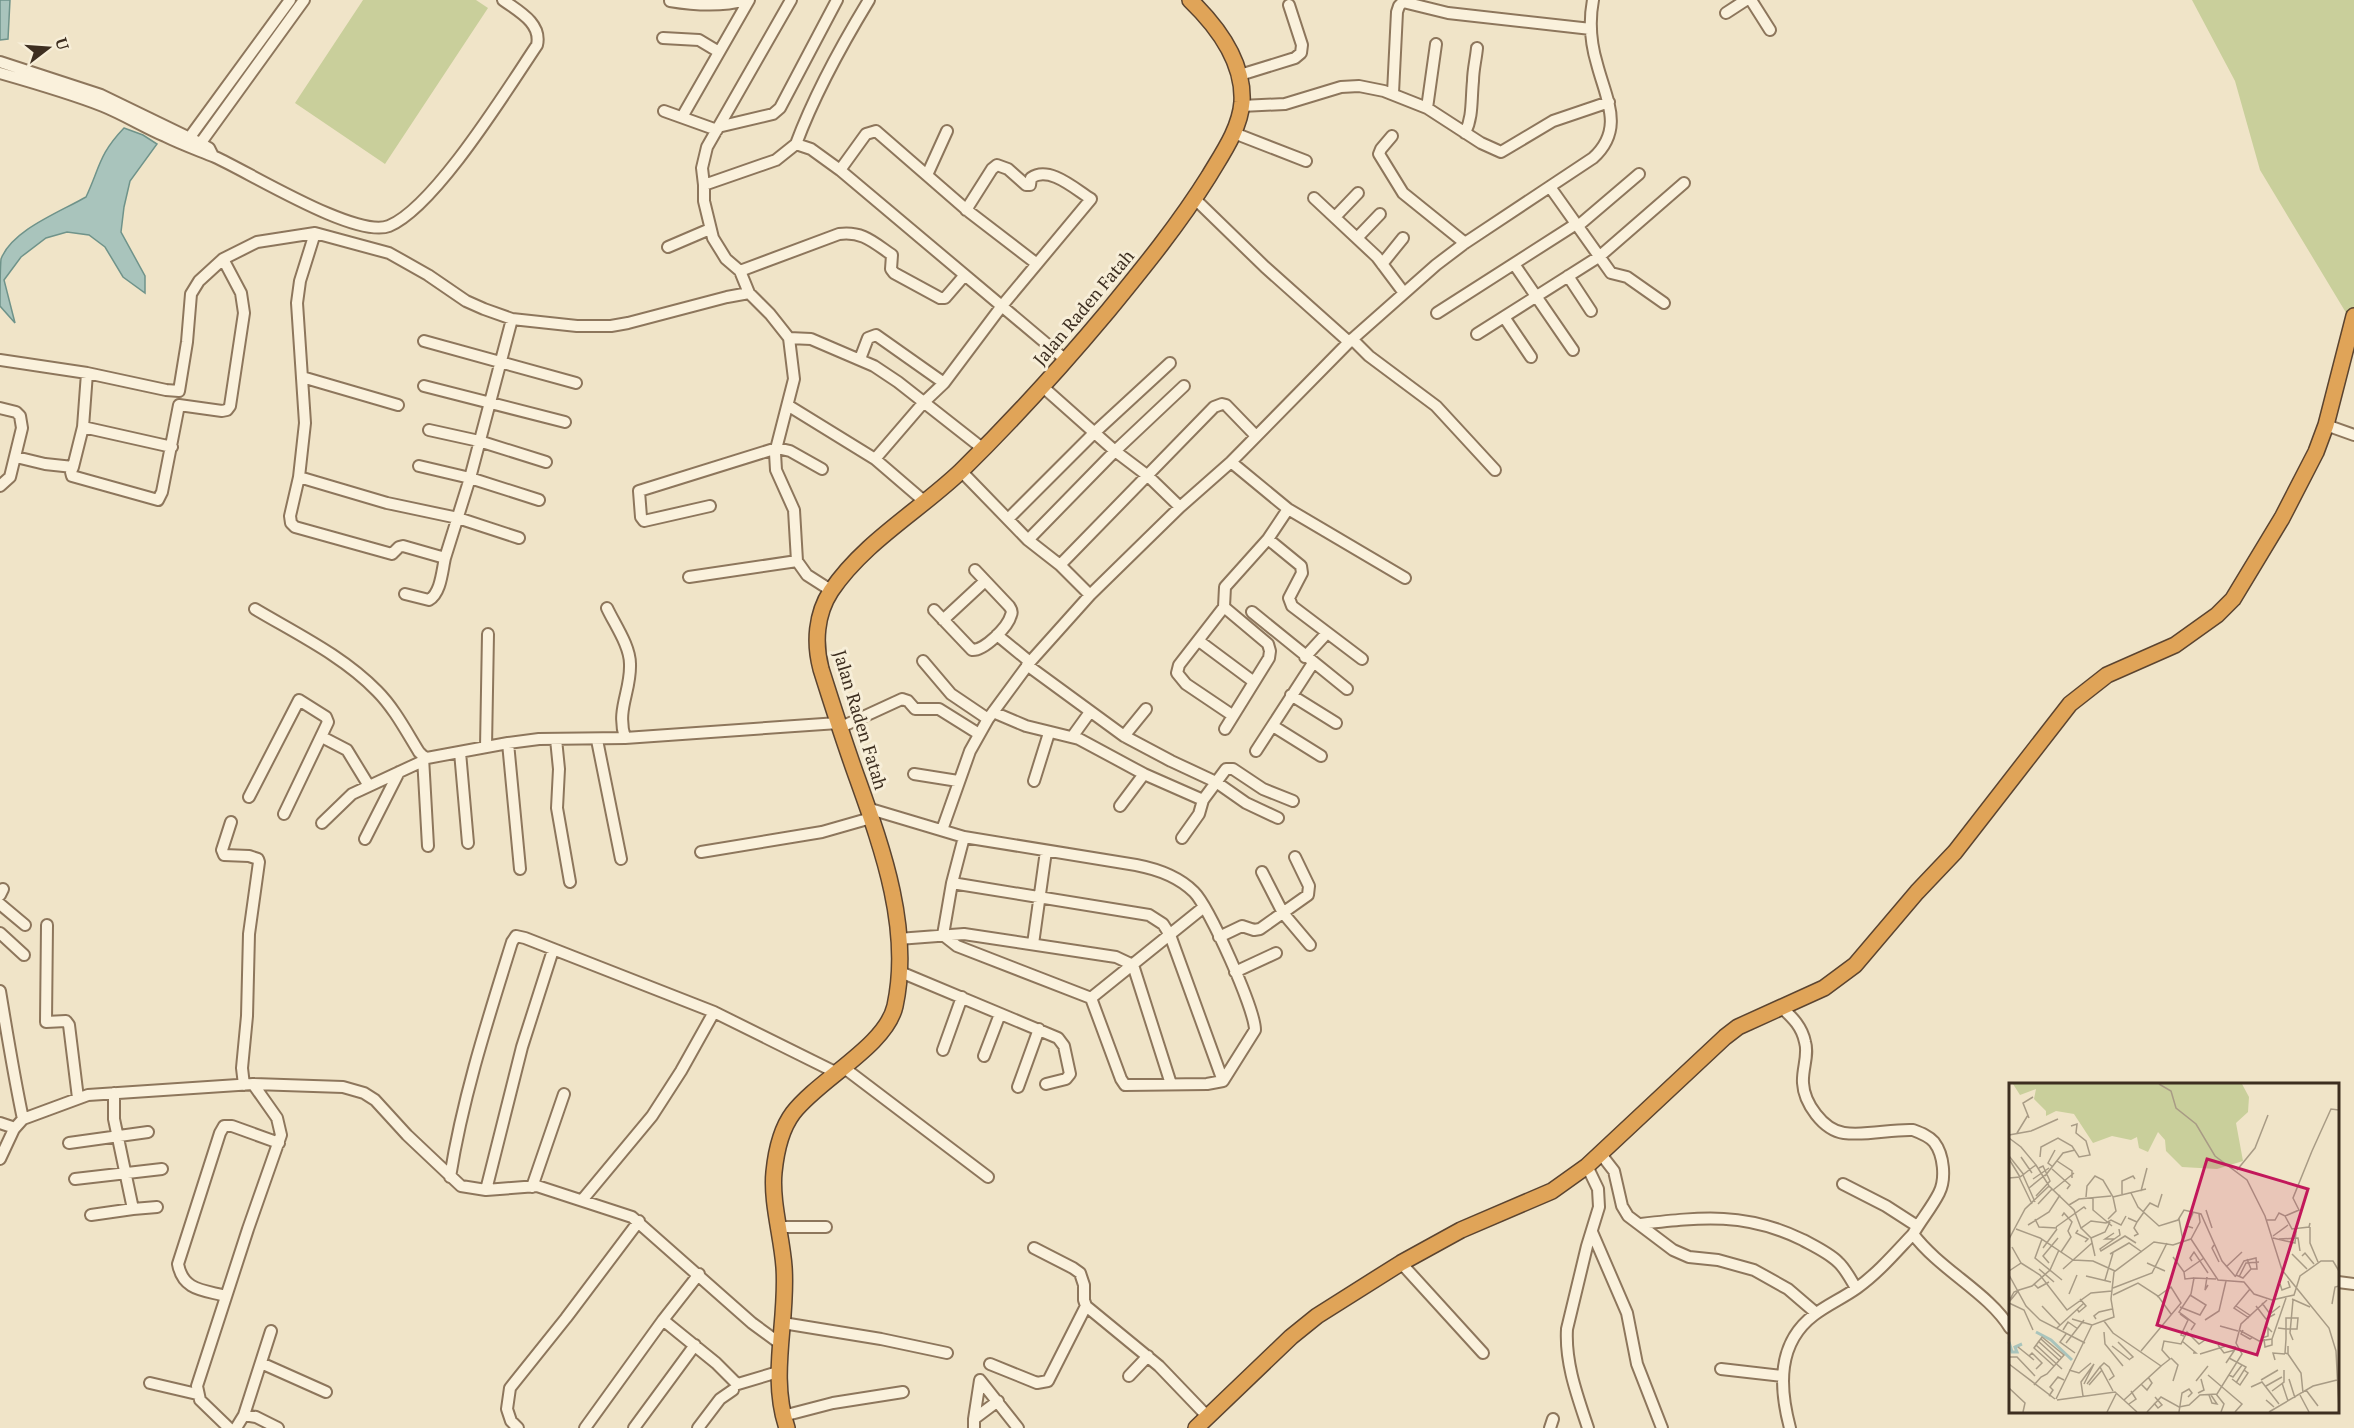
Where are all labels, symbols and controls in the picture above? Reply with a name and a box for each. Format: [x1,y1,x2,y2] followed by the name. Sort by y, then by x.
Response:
[18,18,78,78] north arrow
[50,35,75,53] text: U
[1028,244,1139,370] street label: Jalan Raden Fatah
[828,647,894,793] street label: Jalan Raden Fatah
[2009,1083,2339,1413] inset map

